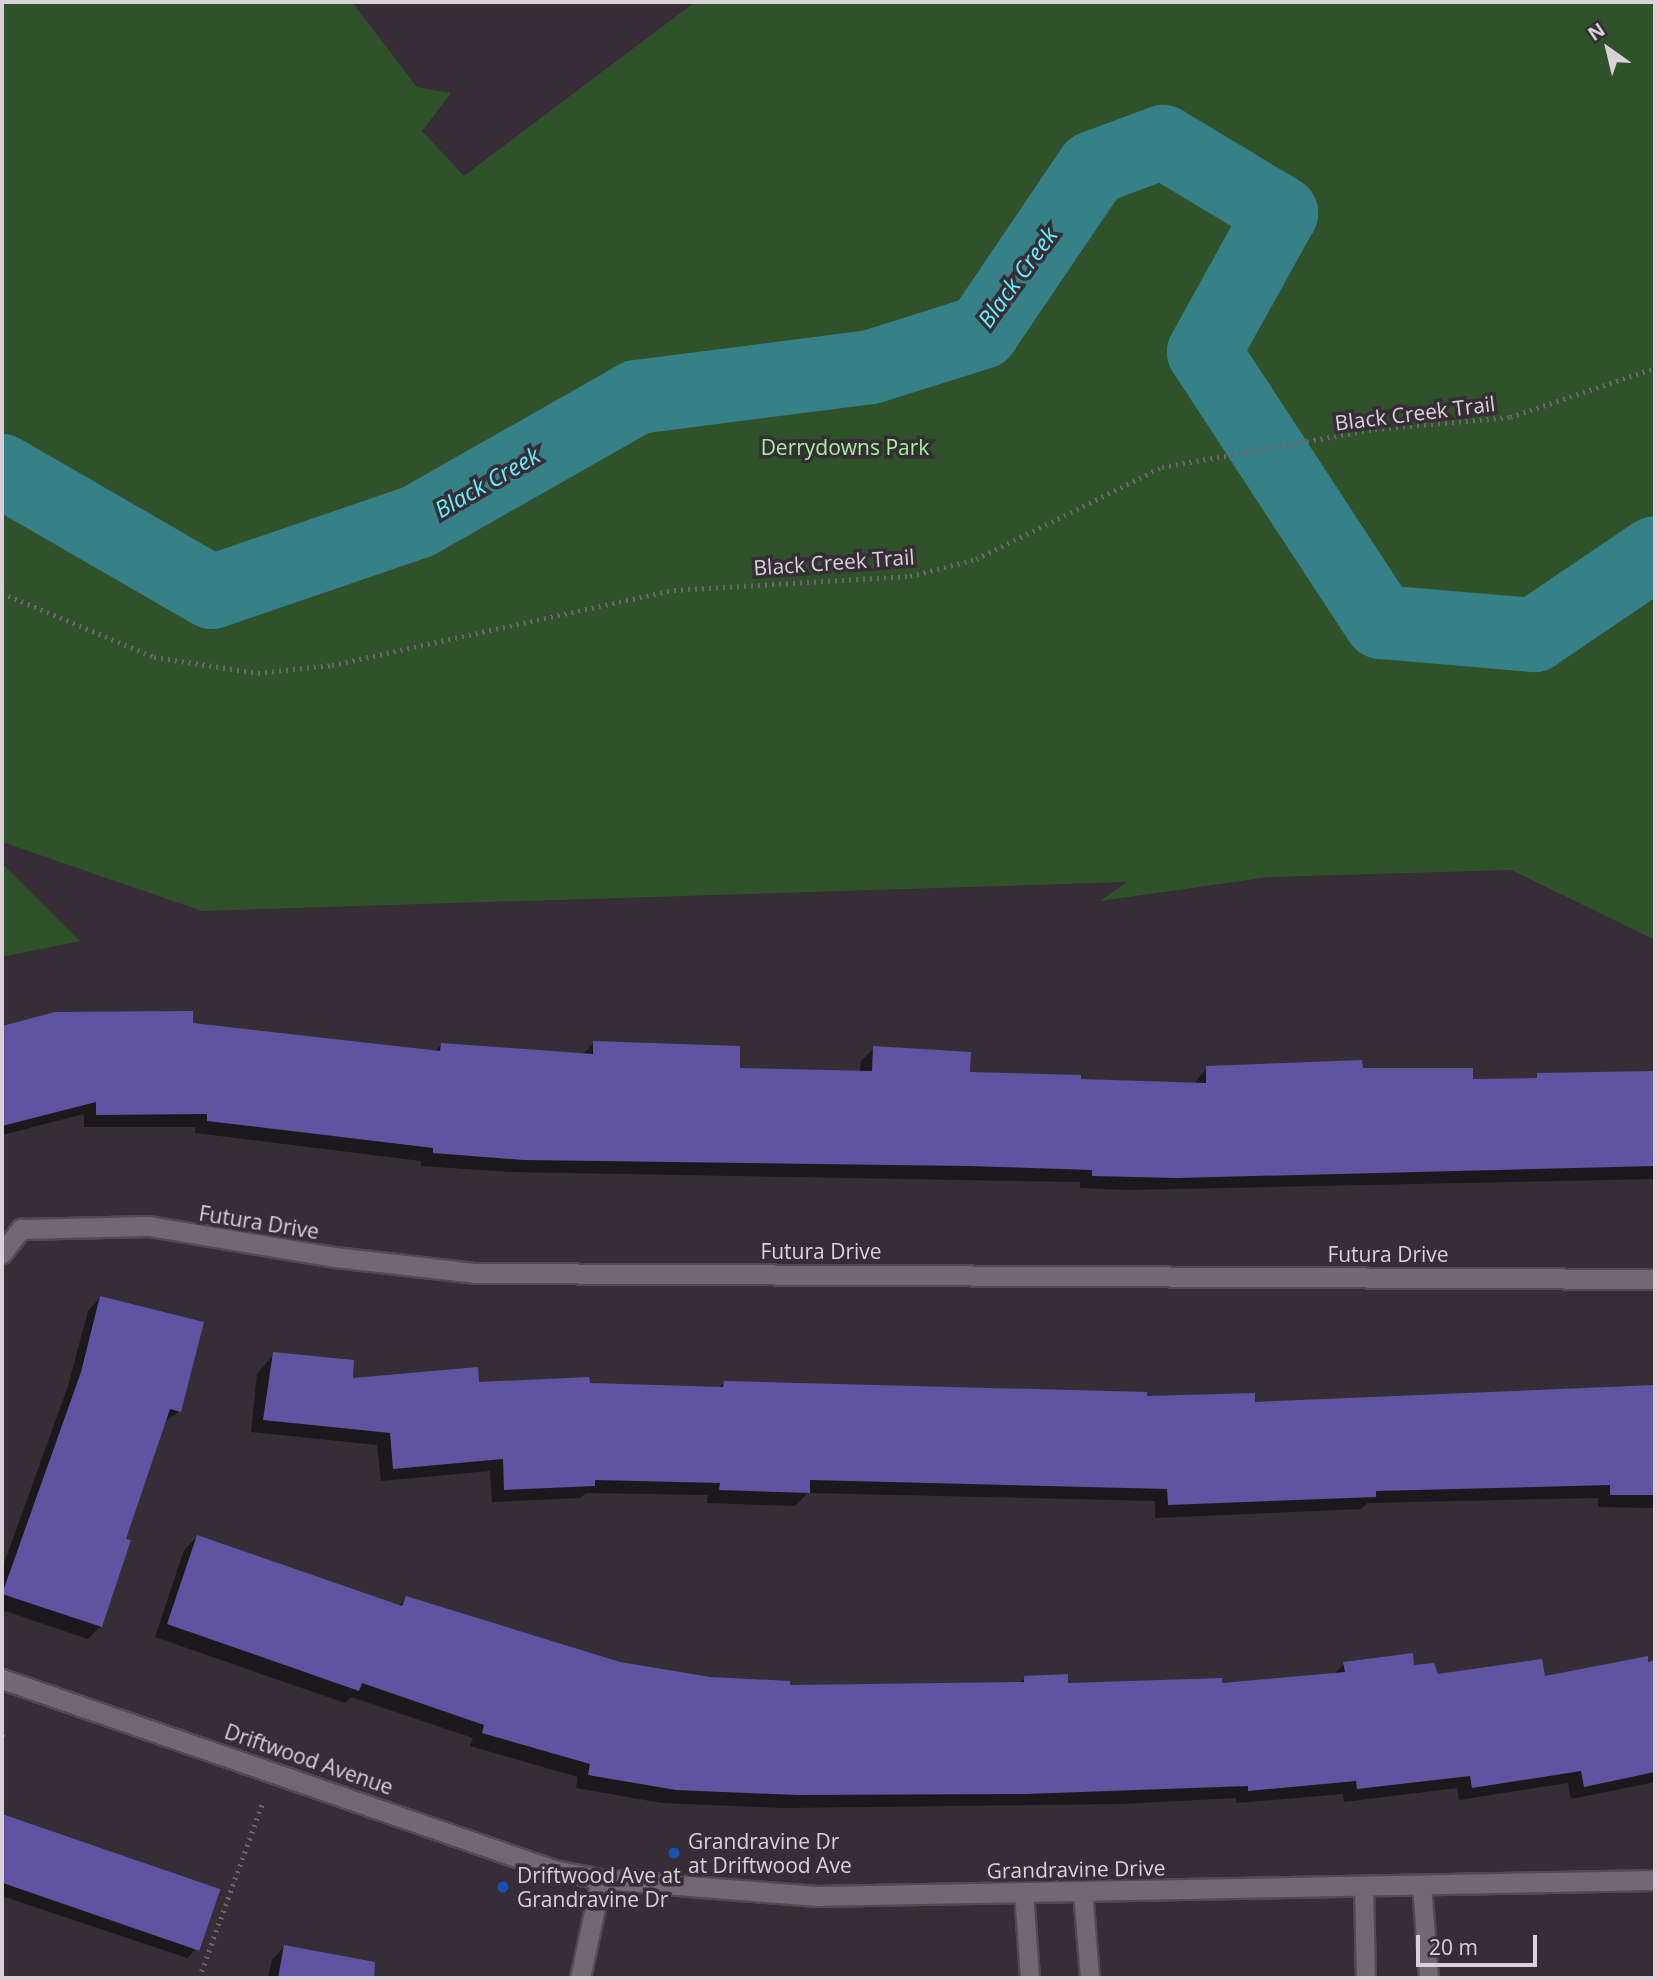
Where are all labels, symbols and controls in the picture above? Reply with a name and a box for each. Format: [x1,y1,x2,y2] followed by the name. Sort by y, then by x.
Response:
[1573,14,1643,84] north arrow
[1583,16,1610,47] text: N
[971,222,1063,332] water label: Black Creek
[1333,391,1497,435] street label: Black Creek Trail
[761,434,929,460] park label: Derrydowns Park
[429,441,545,523] water label: Black Creek
[753,544,915,580] street label: Black Creek Trail
[197,1200,321,1244] street label: Futura Drive
[760,1238,882,1264] street label: Futura Drive
[1327,1241,1449,1267] street label: Futura Drive
[221,1718,397,1800] street label: Driftwood Avenue
[688,1828,852,1878] place label: Grandravine Dr at Driftwood Ave
[666,1845,682,1861] marker: Grandravine Dr at Driftwood Ave
[986,1855,1166,1883] street label: Grandravine Drive
[517,1862,681,1912] place label: Driftwood Ave at Grandravine Dr
[495,1879,511,1895] marker: Driftwood Ave at Grandravine Dr
[1419,1920,1540,1964] scale bar
[1429,1933,1478,1961] text: 20 m

